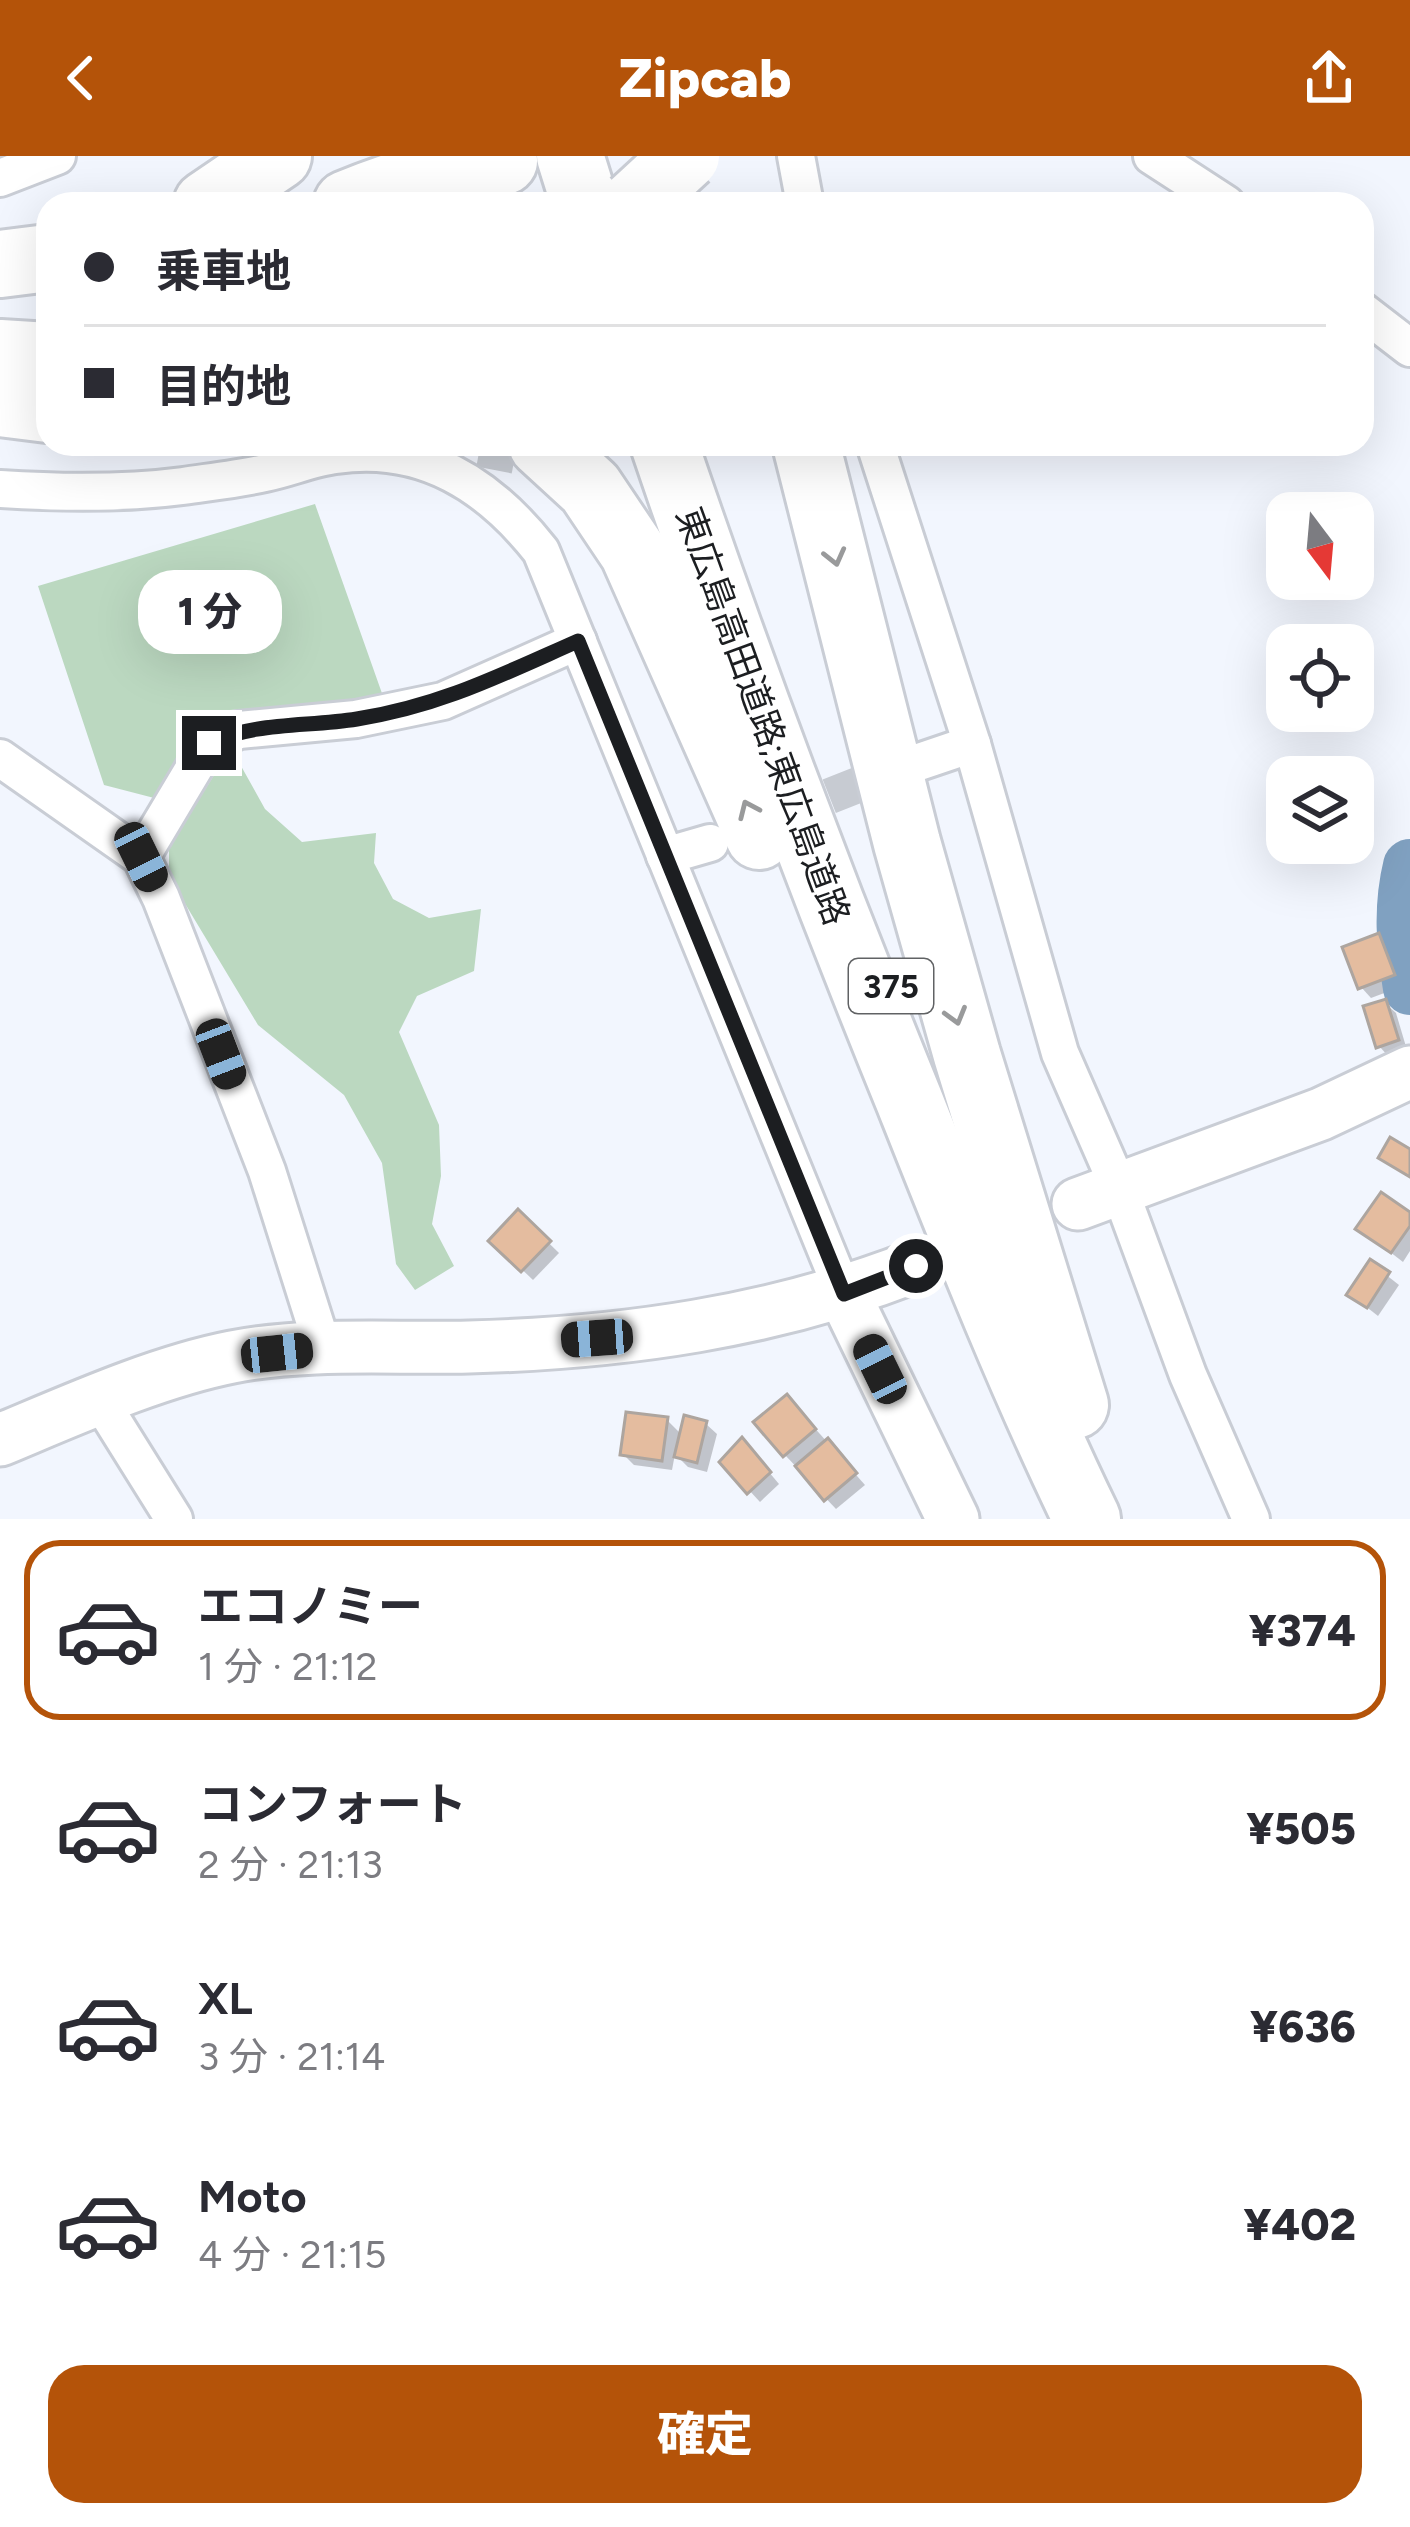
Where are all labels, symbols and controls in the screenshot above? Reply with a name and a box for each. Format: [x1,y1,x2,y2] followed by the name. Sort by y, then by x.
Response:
[48,45,114,111] icon: back
[1296,45,1362,111] icon: share
[619,46,791,111] text: Zipcab
[156,244,291,298] text: 乗車地
[156,359,291,413] text: 目的地
[1266,492,1374,600] north arrow
[1266,492,1374,864] map controls
[667,501,859,931] street label: 東広島高田道路;東広島道路
[821,547,846,567] one-way arrow
[137,569,281,653] callout: 1 分
[178,588,242,635] text: 1 分
[1266,624,1374,732] button: locate
[182,716,236,770] route end
[1266,756,1374,864] button: layers
[738,800,762,821] one-way arrow
[109,817,173,897] car
[849,959,933,1013] road number: 375
[941,1005,966,1025] one-way arrow
[191,1014,251,1094] car
[889,1239,943,1293] route start
[560,1318,634,1358] car
[848,1329,912,1409] car
[239,1331,315,1375] car
[54,1576,162,1684] icon: car
[198,1579,423,1633] text: エコノミー
[1249,1603,1356,1657] text: ¥374
[198,1643,378,1690] text: 1 分 · 21:12
[54,1774,162,1882] icon: car
[198,1777,467,1831] text: コンフォート
[1246,1801,1356,1855] text: ¥505
[198,1841,383,1888] text: 2 分 · 21:13
[198,1971,253,2025] text: XL
[54,1972,162,2080] icon: car
[1250,1999,1356,2053] text: ¥636
[198,2033,385,2080] text: 3 分 · 21:14
[198,2169,307,2223] text: Moto
[54,2170,162,2278] icon: car
[1243,2197,1356,2251] text: ¥402
[198,2231,386,2278] text: 4 分 · 21:15
[48,2365,1362,2503] button: 確定

